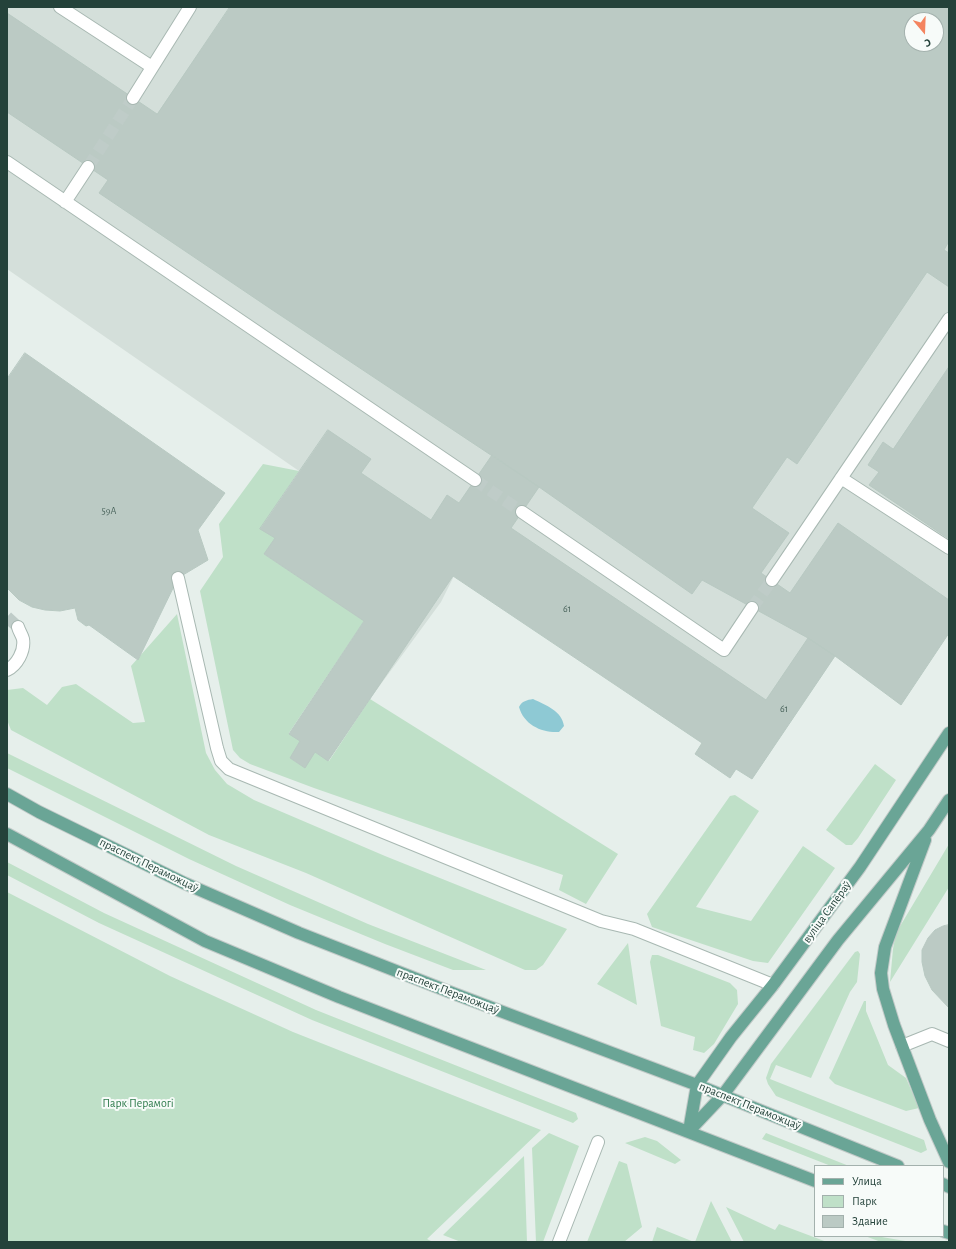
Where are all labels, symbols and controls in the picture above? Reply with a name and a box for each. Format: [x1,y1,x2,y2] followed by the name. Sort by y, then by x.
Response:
[904,12,944,52] north arrow
[923,37,932,49] text: С
[102,505,116,517] house number: 59А
[563,603,571,615] house number: 61
[780,703,788,715] house number: 61
[97,835,201,895] street label: праспект Пераможцаў
[800,878,854,946] street label: вуліца Сапёраў
[395,965,501,1017] street label: праспект Пераможцаў
[697,1079,803,1133] street label: праспект Пераможцаў
[102,1096,174,1110] park label: Парк Перамогі
[814,1165,944,1237] legend
[852,1175,882,1187] text: Улица
[852,1195,877,1207] text: Парк
[852,1215,888,1227] text: Здание

